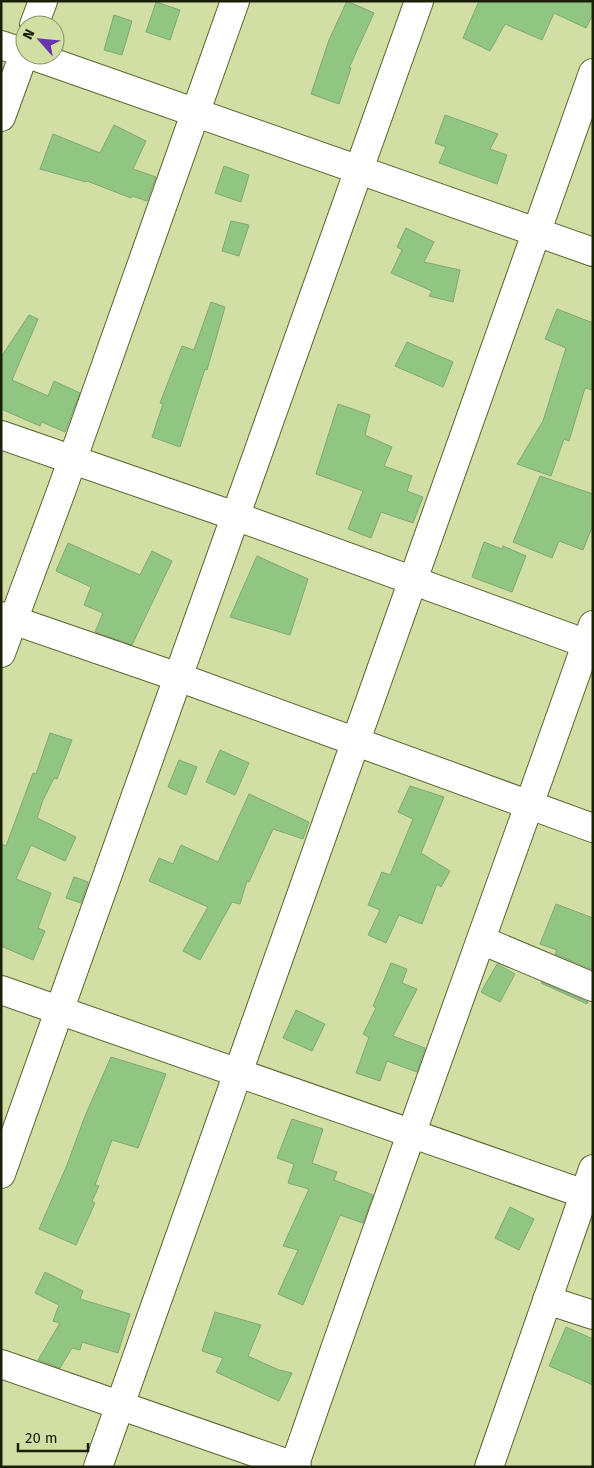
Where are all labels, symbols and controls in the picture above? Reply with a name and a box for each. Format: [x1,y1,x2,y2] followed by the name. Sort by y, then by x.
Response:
[15,15,65,65] north arrow
[19,26,39,42] text: N
[18,1420,88,1452] scale bar
[25,1429,58,1447] text: 20 m

